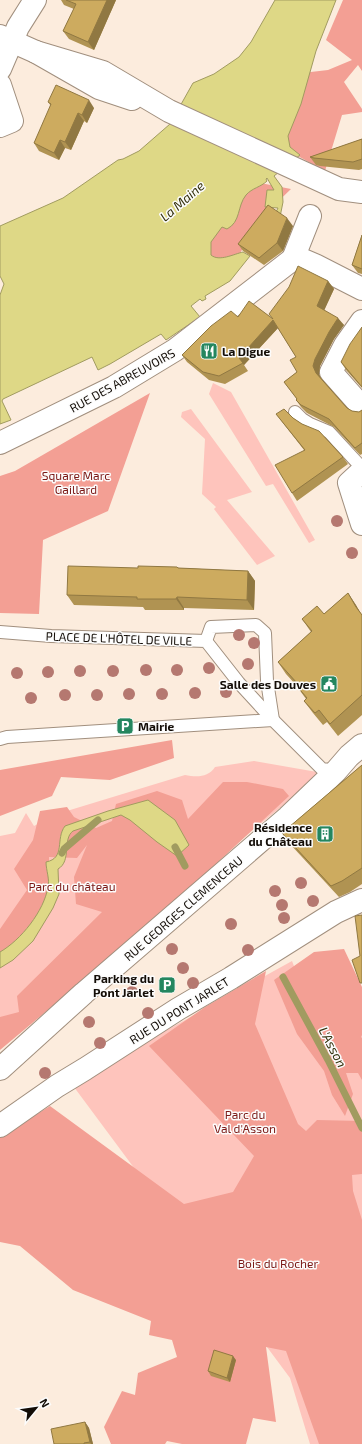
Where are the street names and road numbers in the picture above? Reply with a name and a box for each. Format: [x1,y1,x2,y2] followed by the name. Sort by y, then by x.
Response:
[67,345,177,415] street label: RUE DES ABREUVOIRS
[45,628,193,648] street label: PLACE DE L'HÔTEL DE VILLE
[121,853,245,963] street label: RUE GEORGES CLEMENCEAU
[127,974,231,1046] street label: RUE DU PONT JARLET

